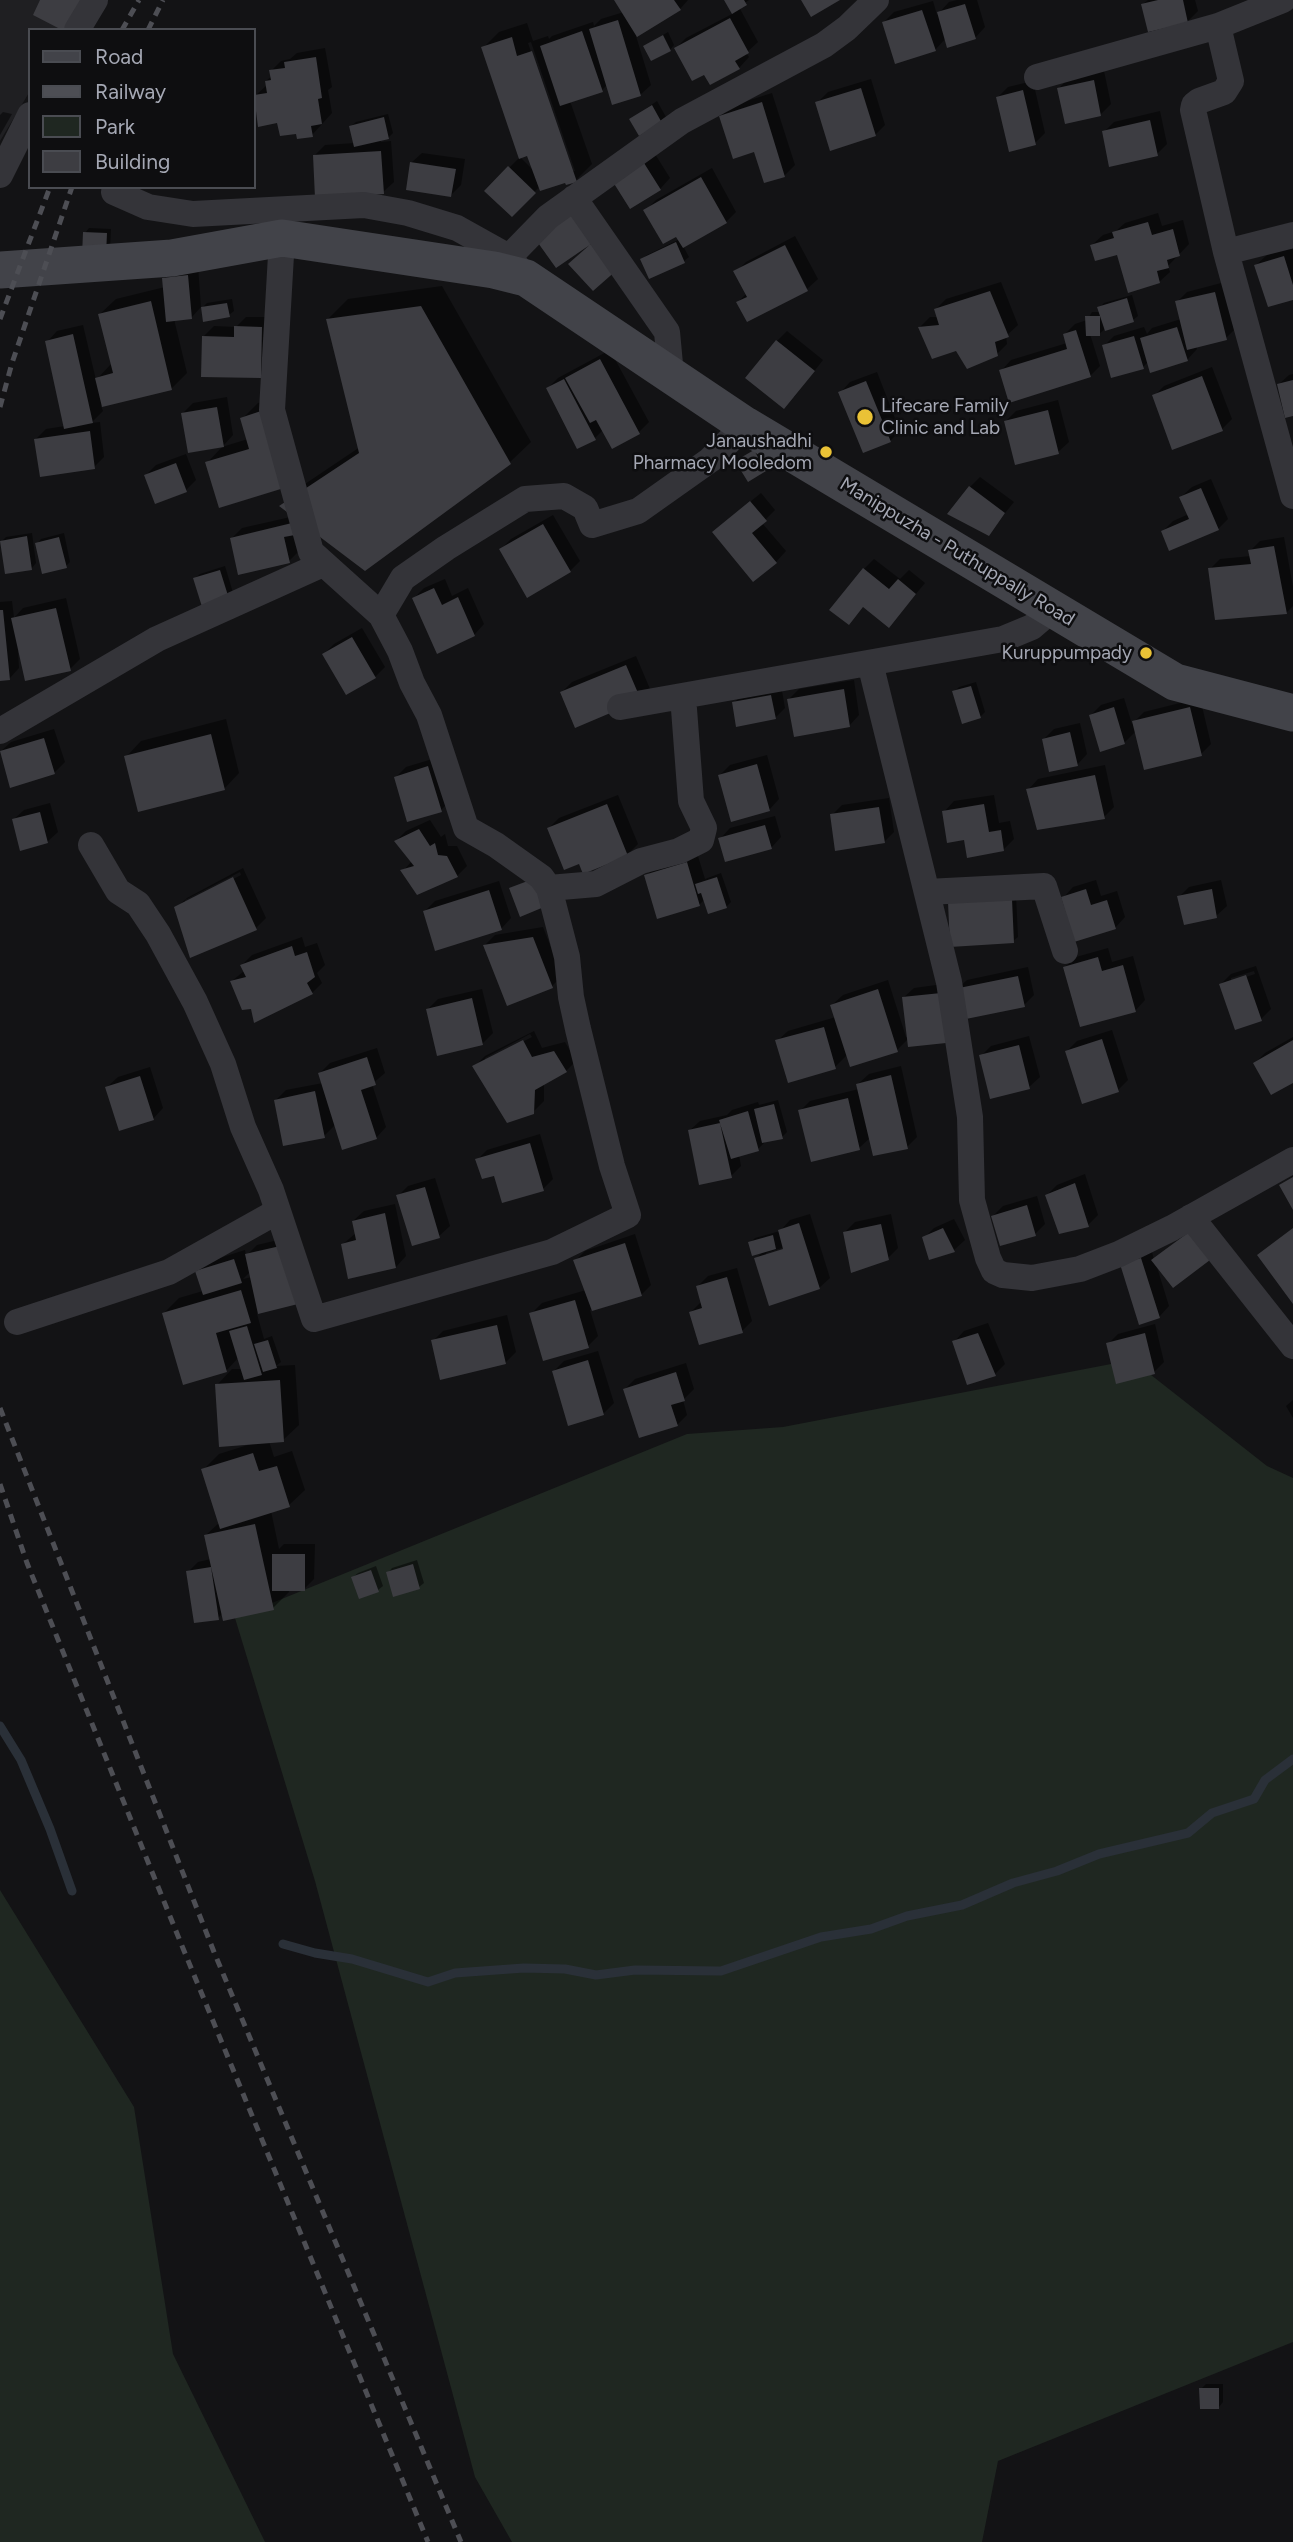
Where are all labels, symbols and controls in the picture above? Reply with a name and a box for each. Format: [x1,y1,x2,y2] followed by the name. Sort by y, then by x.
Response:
[28,28,256,189] legend
[95,44,143,69] text: Road
[95,79,166,104] text: Railway
[95,114,135,139] text: Park
[95,149,170,174] text: Building
[881,395,1009,439] place label: Lifecare Family Clinic and Lab
[855,407,875,427] marker: Lifecare Family Clinic and Lab
[633,430,812,474] place label: Janaushadhi Pharmacy Mooledom
[818,444,834,460] marker: Janaushadhi Pharmacy Mooledom
[836,473,1078,631] street label: Manippuzha - Puthuppally Road
[1002,642,1132,664] place label: Kuruppumpady
[1138,645,1154,661] marker: Kuruppumpady

